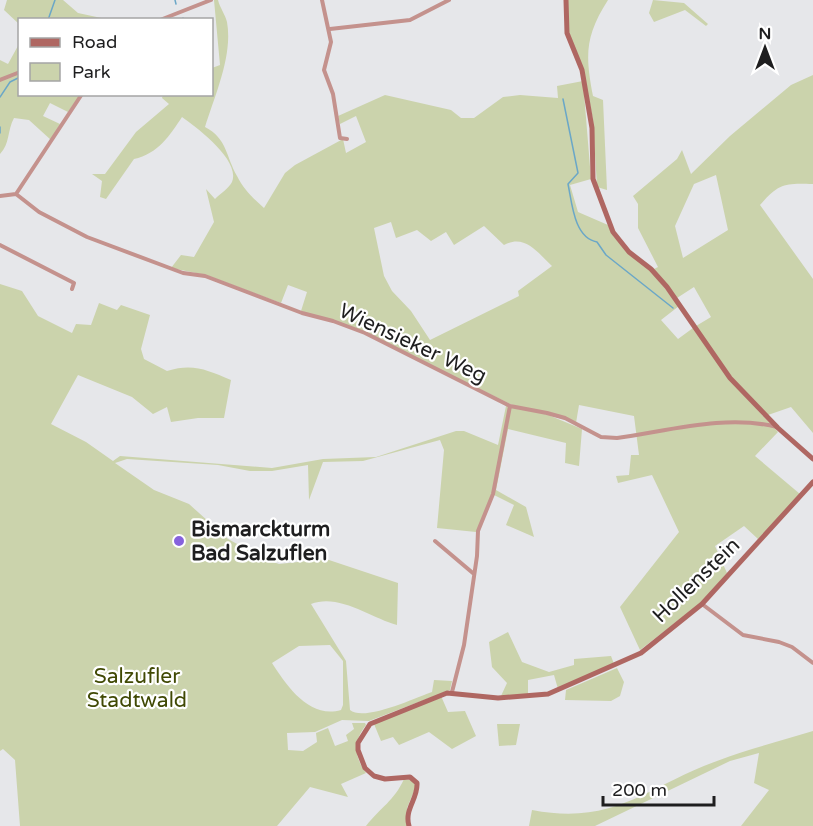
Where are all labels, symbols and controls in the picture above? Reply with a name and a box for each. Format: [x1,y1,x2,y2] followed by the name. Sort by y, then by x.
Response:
[18,18,213,96] legend
[735,18,795,78] north arrow
[759,24,771,44] text: N
[72,31,117,53] text: Road
[72,61,111,83] text: Park
[335,298,491,389] street label: Wiensieker Weg
[191,517,330,566] place label: Bismarckturm Bad Salzuflen
[648,533,745,628] street label: Hollenstein
[172,534,186,548] marker: Bismarckturm Bad Salzuflen
[87,664,187,713] park label: Salzufler Stadtwald
[603,769,714,807] scale bar
[612,779,667,801] text: 200 m

